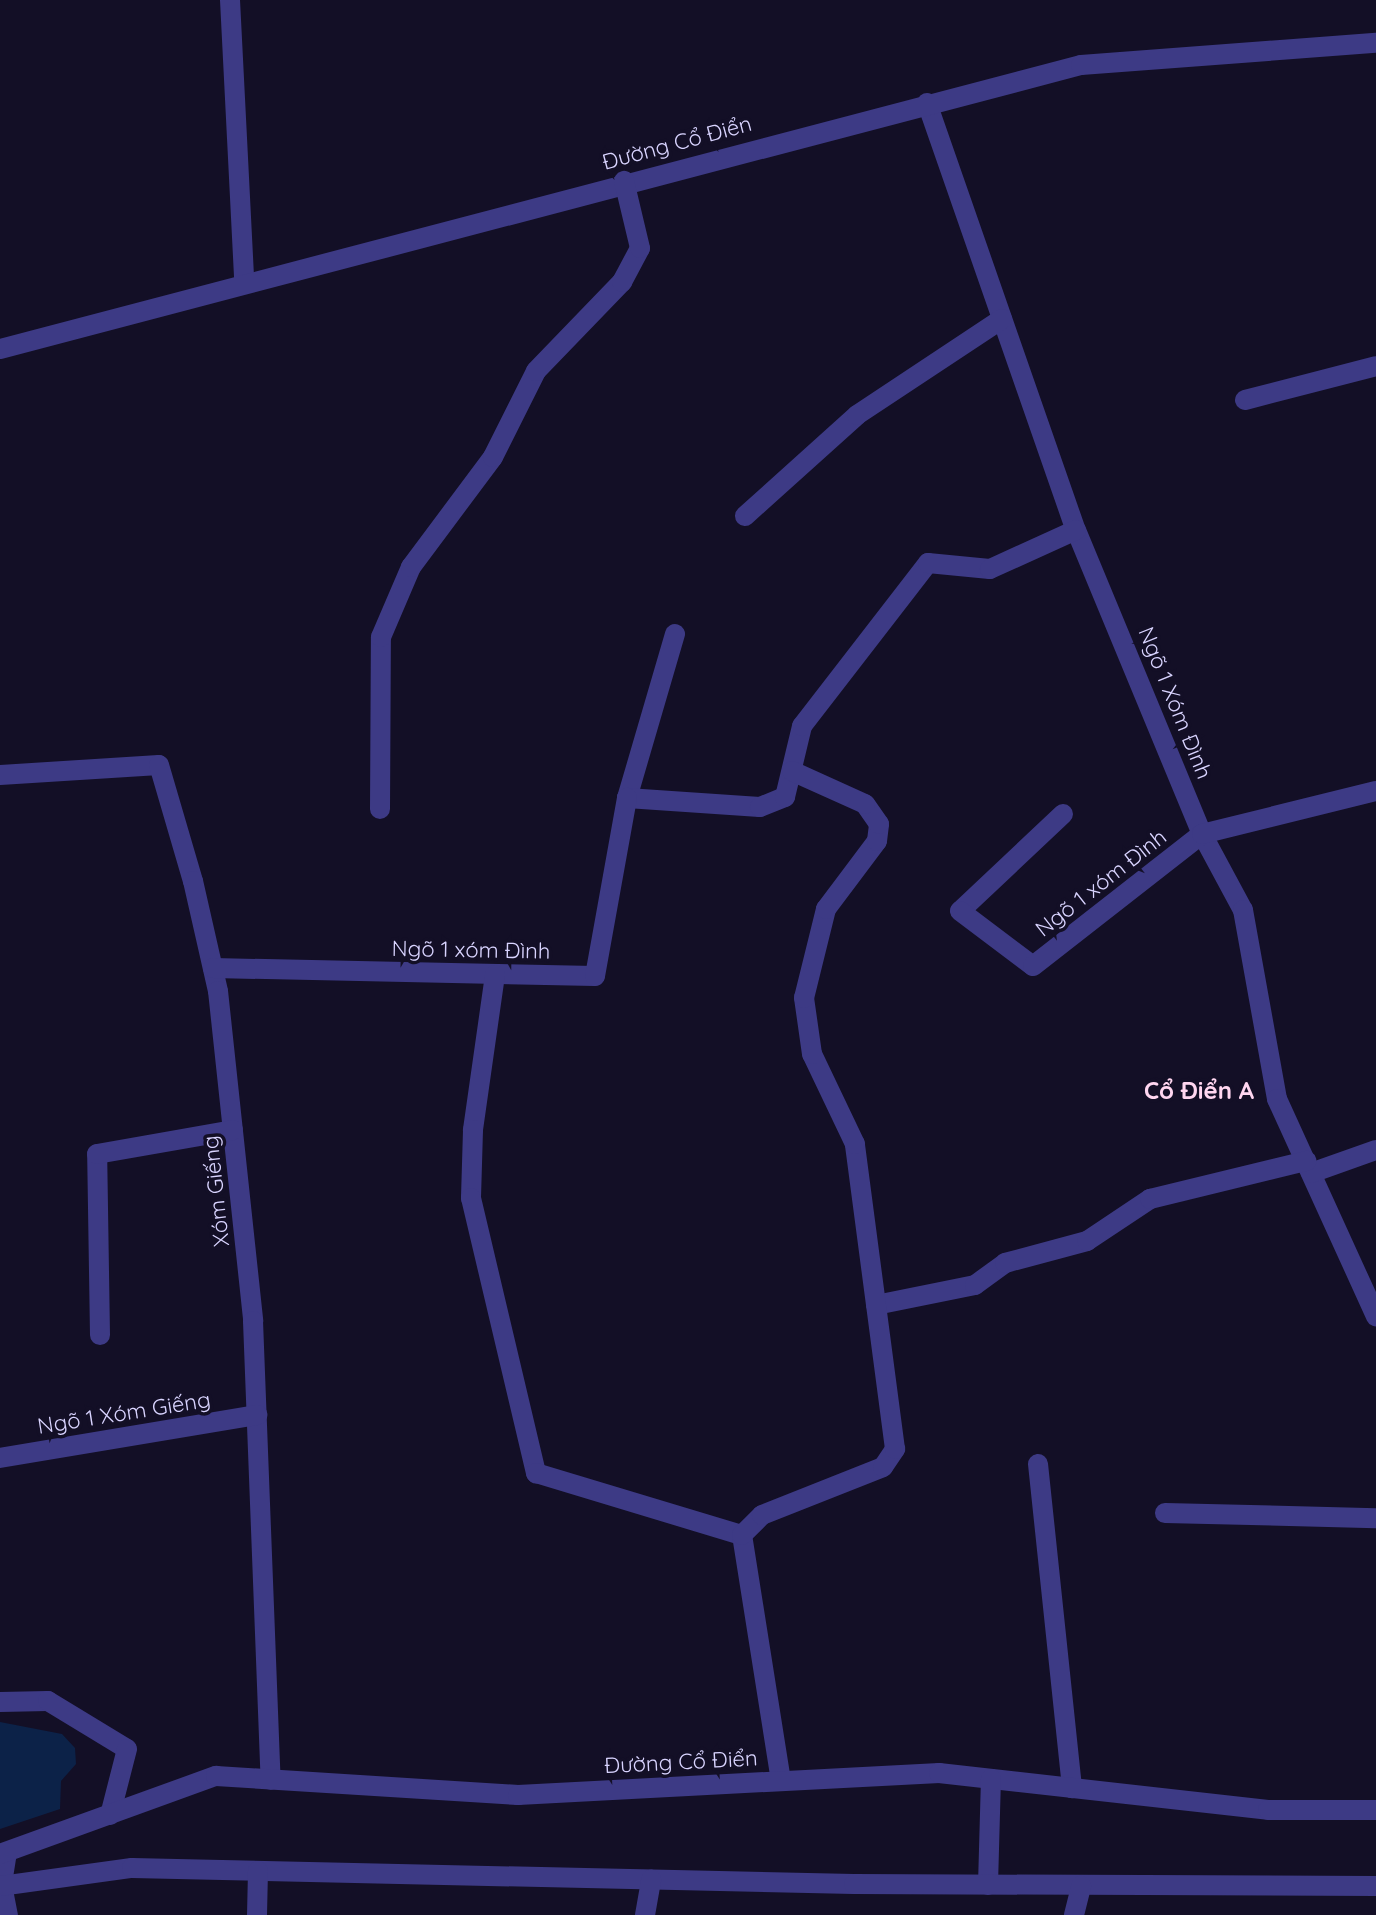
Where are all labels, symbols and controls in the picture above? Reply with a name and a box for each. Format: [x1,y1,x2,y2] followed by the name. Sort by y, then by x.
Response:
[599,110,755,176] street label: Đường Cổ Điển
[1132,623,1218,783] street label: Ngõ 1 Xóm Đình
[1030,824,1172,942] street label: Ngõ 1 xóm Đình
[391,935,551,965] street label: Ngõ 1 xóm Đình
[1144,1077,1254,1105] district label: Cổ Điển A
[197,1134,235,1248] street label: Xóm Giếng
[36,1386,212,1440] street label: Ngõ 1 Xóm Giếng
[604,1745,758,1779] street label: Đường Cổ Điển

